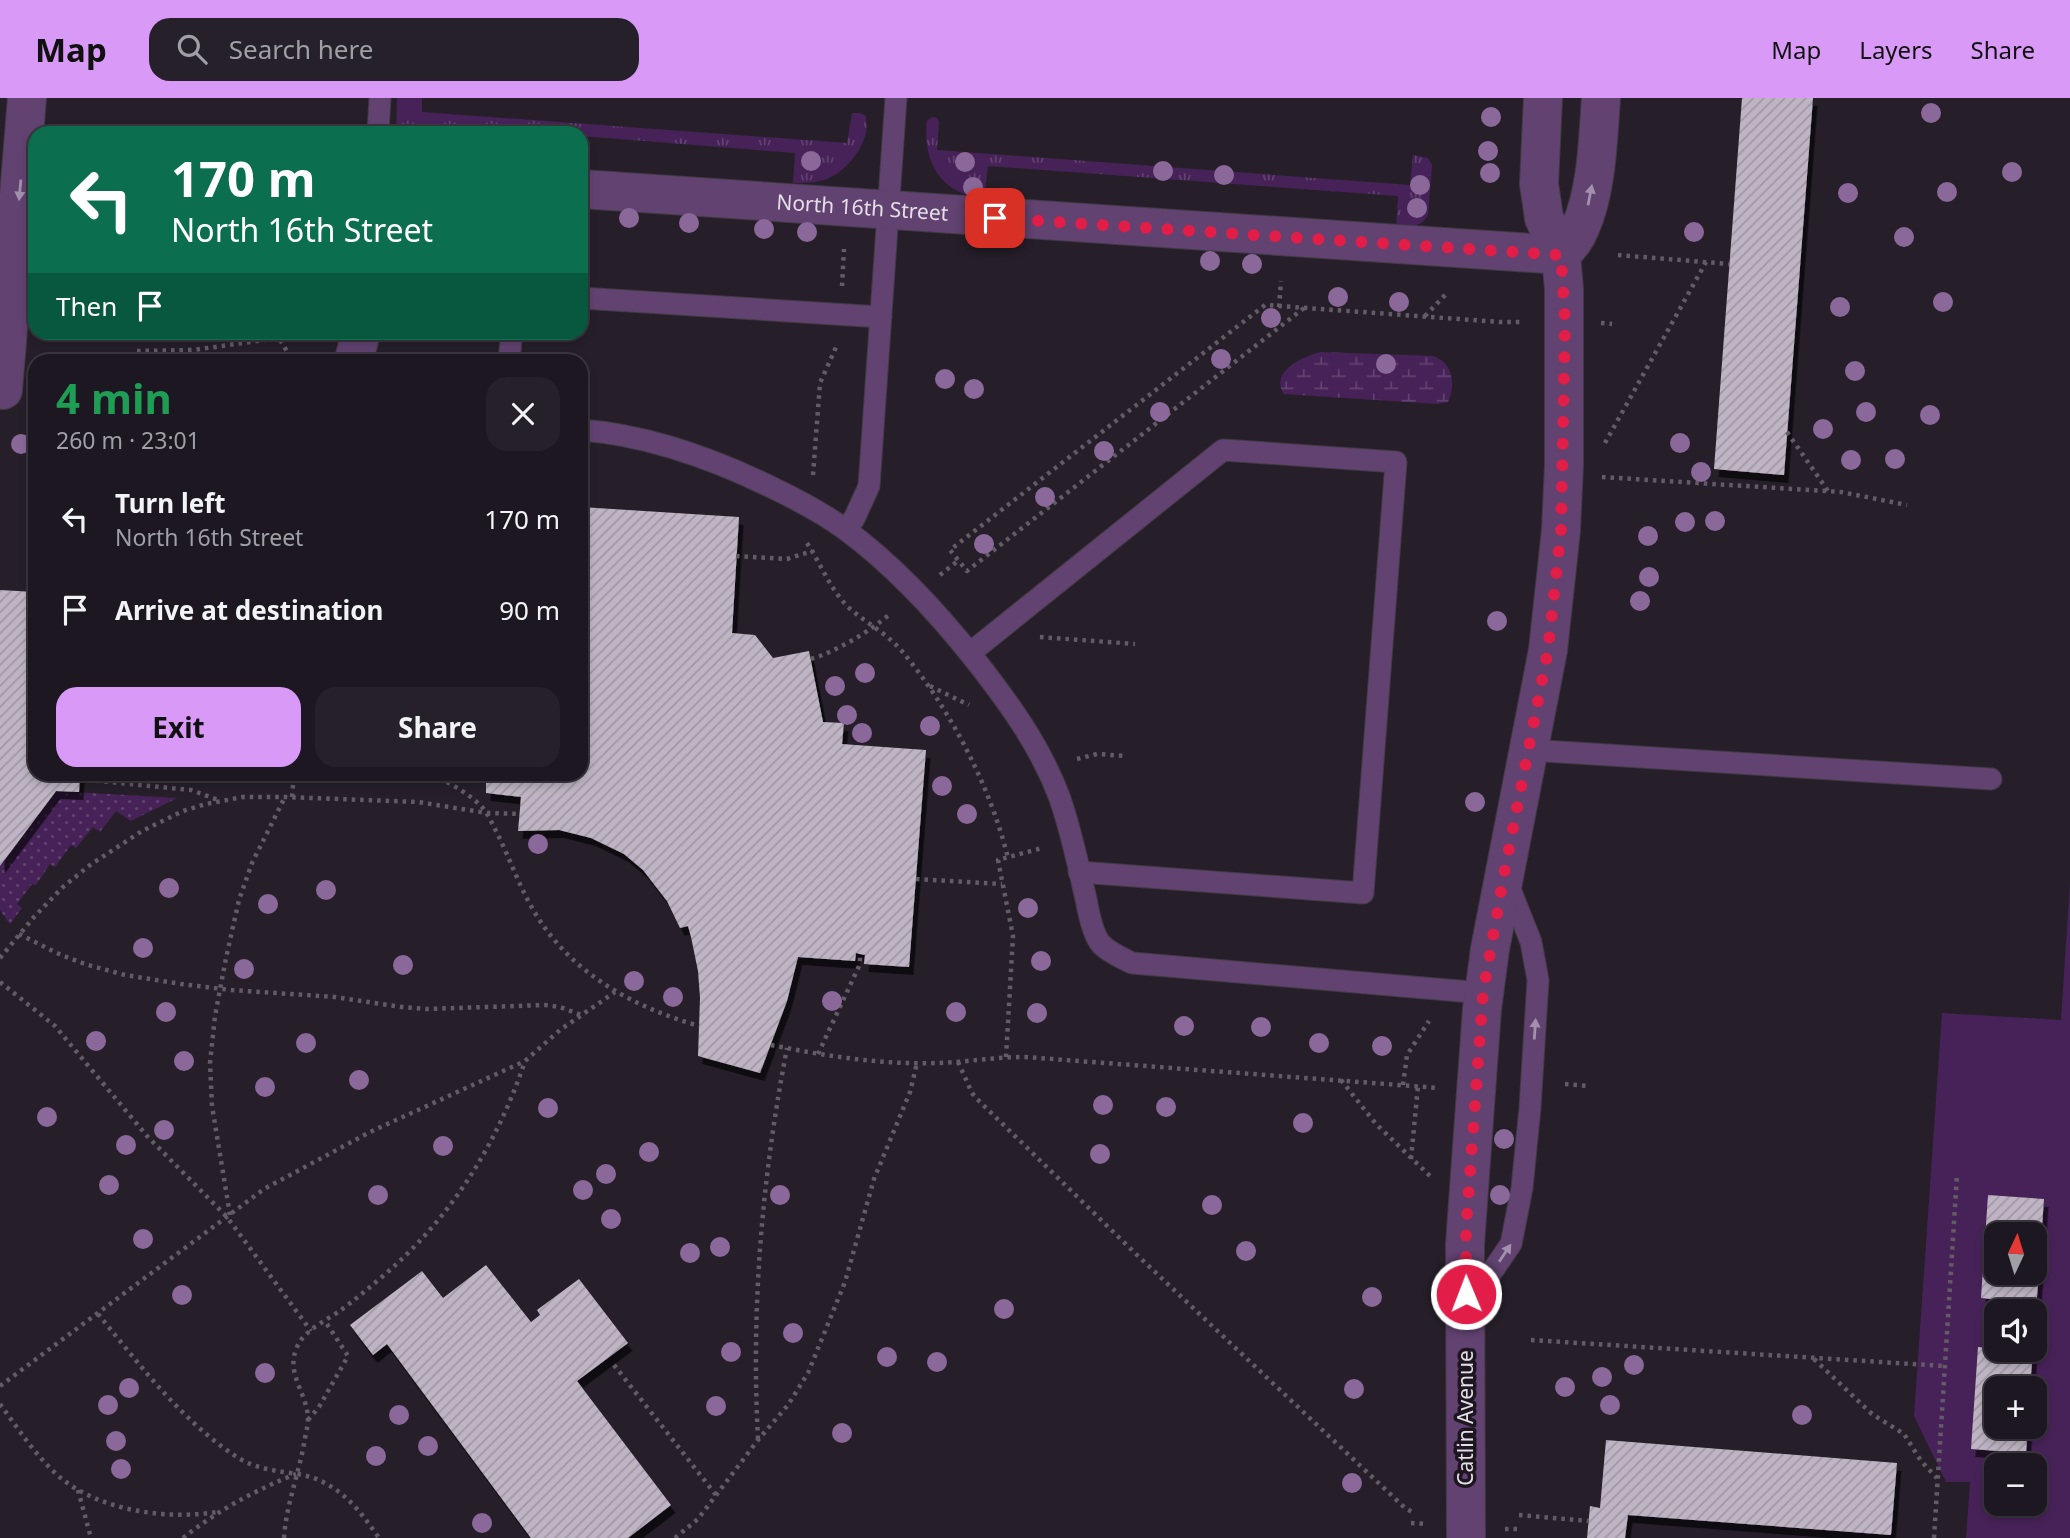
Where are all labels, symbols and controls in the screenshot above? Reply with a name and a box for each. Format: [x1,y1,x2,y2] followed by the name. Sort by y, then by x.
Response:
[149,18,639,81] search box
[35,27,107,72] text: Map
[173,30,211,68] icon: search
[229,31,373,67] text: Search here
[1771,33,1821,66] text: Map
[1859,33,1933,66] text: Layers
[1971,33,2035,66] text: Share
[171,145,316,211] text: 170 m
[56,154,147,245] icon: left
[14,180,25,202] one-way arrow
[1584,184,1595,206] one-way arrow
[776,187,950,227] street label: North 16th Street
[965,188,1025,248] pin
[976,199,1014,237] icon: arrive
[171,208,433,251] text: North 16th Street
[131,287,169,325] icon: arrive
[56,288,117,324] text: Then
[56,369,172,426] text: 4 min
[486,377,560,451] button: close
[56,424,200,456] text: 260 m · 23:01
[115,485,226,521] text: Turn left
[56,500,94,538] icon: left
[484,501,560,537] text: 170 m
[115,521,303,553] text: North 16th Street
[56,591,94,629] icon: arrive
[115,592,384,628] text: Arrive at destination
[499,592,560,628] text: 90 m
[56,687,301,767] button: Exit
[315,687,560,767] button: Share
[1530,1018,1541,1040] one-way arrow
[1984,1222,2048,1284] north arrow
[1984,1222,2047,1516] map controls
[1498,1243,1511,1263] one-way arrow
[1429,1257,1503,1331] position arrow
[1984,1299,2047,1362] button: sound
[1451,1350,1479,1486] street label: Catlin Avenue
[1984,1376,2047,1439] button: +
[1984,1453,2047,1516] button: −

